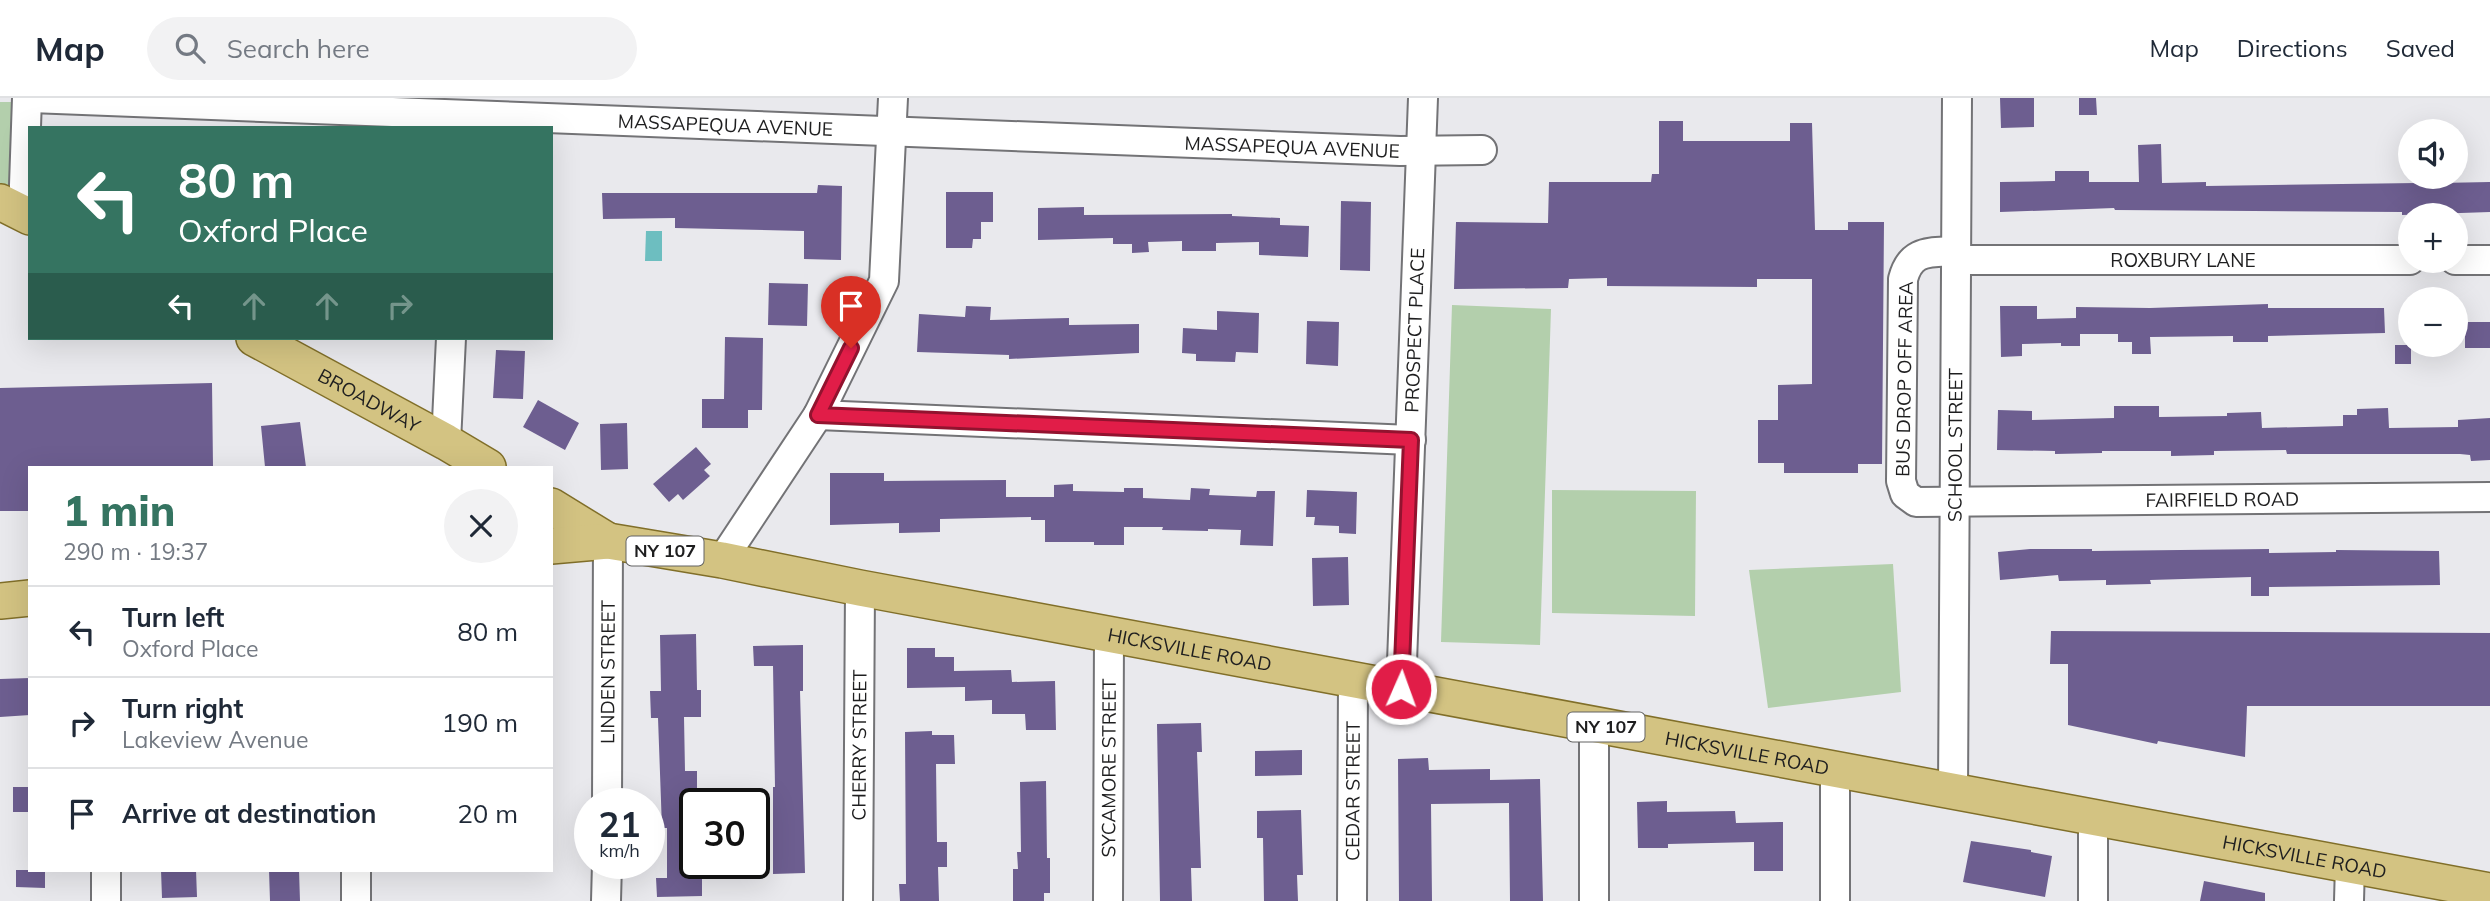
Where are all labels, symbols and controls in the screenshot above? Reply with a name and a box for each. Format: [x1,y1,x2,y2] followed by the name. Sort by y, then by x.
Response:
[147,17,637,80] search box
[35,28,105,69] text: Map
[171,29,209,67] icon: search
[227,32,370,65] text: Search here
[2149,33,2199,63] text: Map
[2237,33,2348,63] text: Directions
[2386,33,2455,63] text: Saved
[617,109,834,141] street label: MASSAPEQUA AVENUE
[2398,119,2468,357] map controls
[2398,119,2468,189] button: sound
[1184,131,1400,163] street label: MASSAPEQUA AVENUE
[178,149,294,210] text: 80 m
[63,154,154,245] icon: left
[2398,203,2468,273] button: +
[178,210,368,250] text: Oxford Place
[1399,247,1429,413] street label: PROSPECT PLACE
[2110,248,2256,272] street label: ROXBURY LANE
[821,276,881,348] pin
[1890,281,1918,477] street label: BUS DROP OFF AREA
[162,287,200,325] icon: left
[235,287,273,325] icon: ahead
[308,287,346,325] icon: ahead
[381,287,419,325] icon: right
[832,287,870,325] icon: arrive
[2398,287,2468,357] button: −
[314,363,425,438] street label: BROADWAY
[1943,367,1967,522] street label: SCHOOL STREET
[63,484,176,537] text: 1 min
[2145,487,2299,512] street label: FAIRFIELD ROAD
[444,489,518,563] button: close
[626,536,704,565] road number: NY 107
[63,537,208,566] text: 290 m · 19:37
[595,600,620,744] street label: LINDEN STREET
[122,601,224,634] text: Turn left
[63,613,101,651] icon: left
[457,615,518,648] text: 80 m
[1106,622,1274,676] street label: HICKSVILLE ROAD
[122,634,259,663] text: Oxford Place
[1364,652,1438,726] position arrow
[847,669,871,821] street label: CHERRY STREET
[1096,678,1121,858] street label: SYCAMORE STREET
[122,692,243,725] text: Turn right
[63,704,101,742] icon: right
[442,706,518,739] text: 190 m
[1568,712,1644,742] road number: NY 107
[1340,720,1365,861] street label: CEDAR STREET
[122,725,308,754] text: Lakeview Avenue
[1663,726,1831,780] street label: HICKSVILLE ROAD
[679,788,770,879] speed limit sign: 30
[63,795,101,833] icon: arrive
[122,797,377,830] text: Arrive at destination
[457,797,518,830] text: 20 m
[598,802,641,846] text: 21
[2221,830,2389,884] street label: HICKSVILLE ROAD
[599,839,640,862] text: km/h

